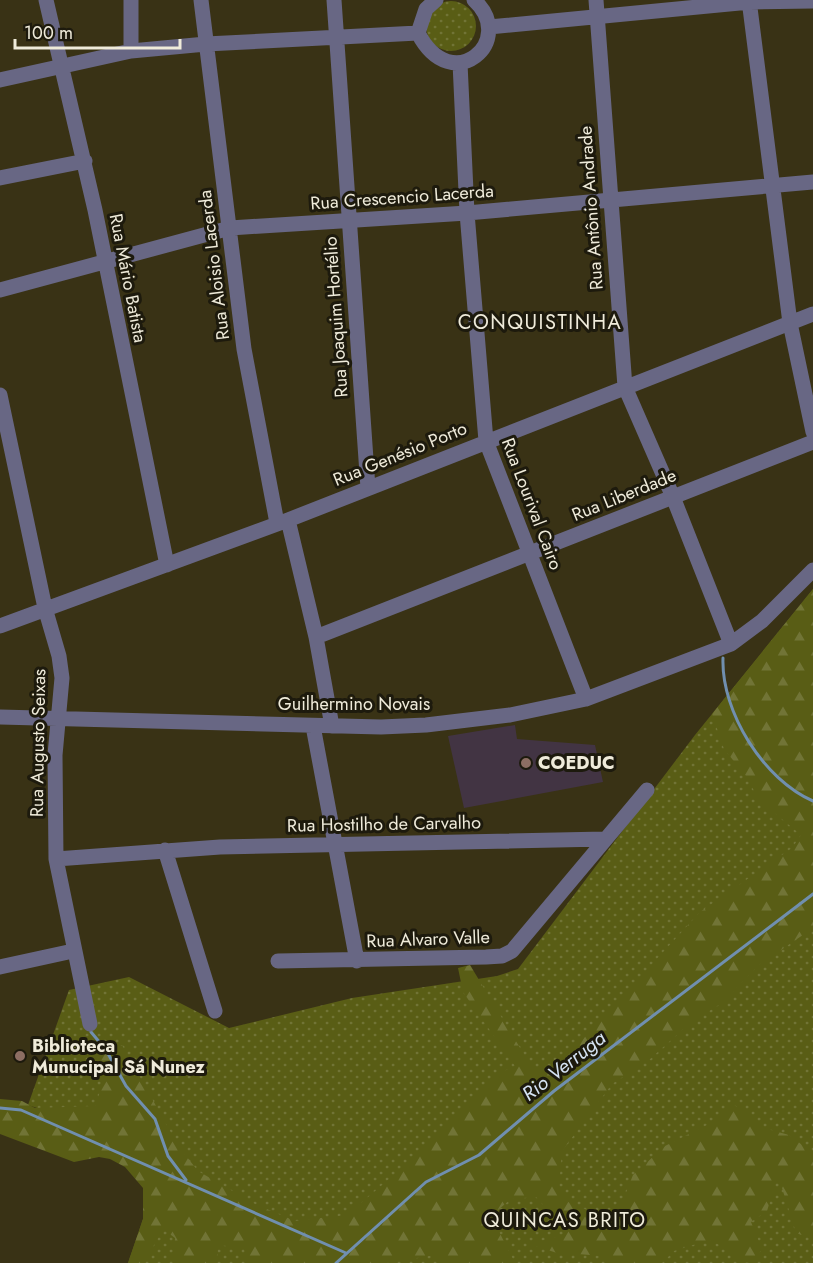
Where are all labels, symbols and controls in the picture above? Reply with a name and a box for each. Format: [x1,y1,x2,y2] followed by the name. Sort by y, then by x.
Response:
[15,12,180,50] scale bar
[24,20,73,46] text: 100 m
[572,125,610,291] street label: Rua Antônio Andrade
[309,178,495,216] street label: Rua Crescencio Lacerda
[192,188,236,342] street label: Rua Aloisio Lacerda
[103,211,153,345] street label: Rua Mário Batista
[317,235,355,398] street label: Rua Joaquim Hortélio
[458,308,622,337] district label: CONQUISTINHA
[329,415,471,493] street label: Rua Genésio Porto
[495,434,569,574] street label: Rua Lourival Cairo
[568,462,680,528] street label: Rua Liberdade
[24,669,52,817] street label: Rua Augusto Seixas
[278,691,430,717] street label: Guilhermino Novais
[538,750,615,776] place label: COEDUC
[519,756,533,770] marker: COEDUC
[287,809,481,839] street label: Rua Hostilho de Carvalho
[366,924,490,954] street label: Rua Alvaro Valle
[516,1024,612,1108] water label: Rio Verruga
[32,1033,205,1080] place label: Biblioteca Munucipal Sá Nunez
[13,1049,27,1063] marker: Biblioteca Munucipal Sá Nunez
[483,1206,647,1235] district label: QUINCAS BRITO

